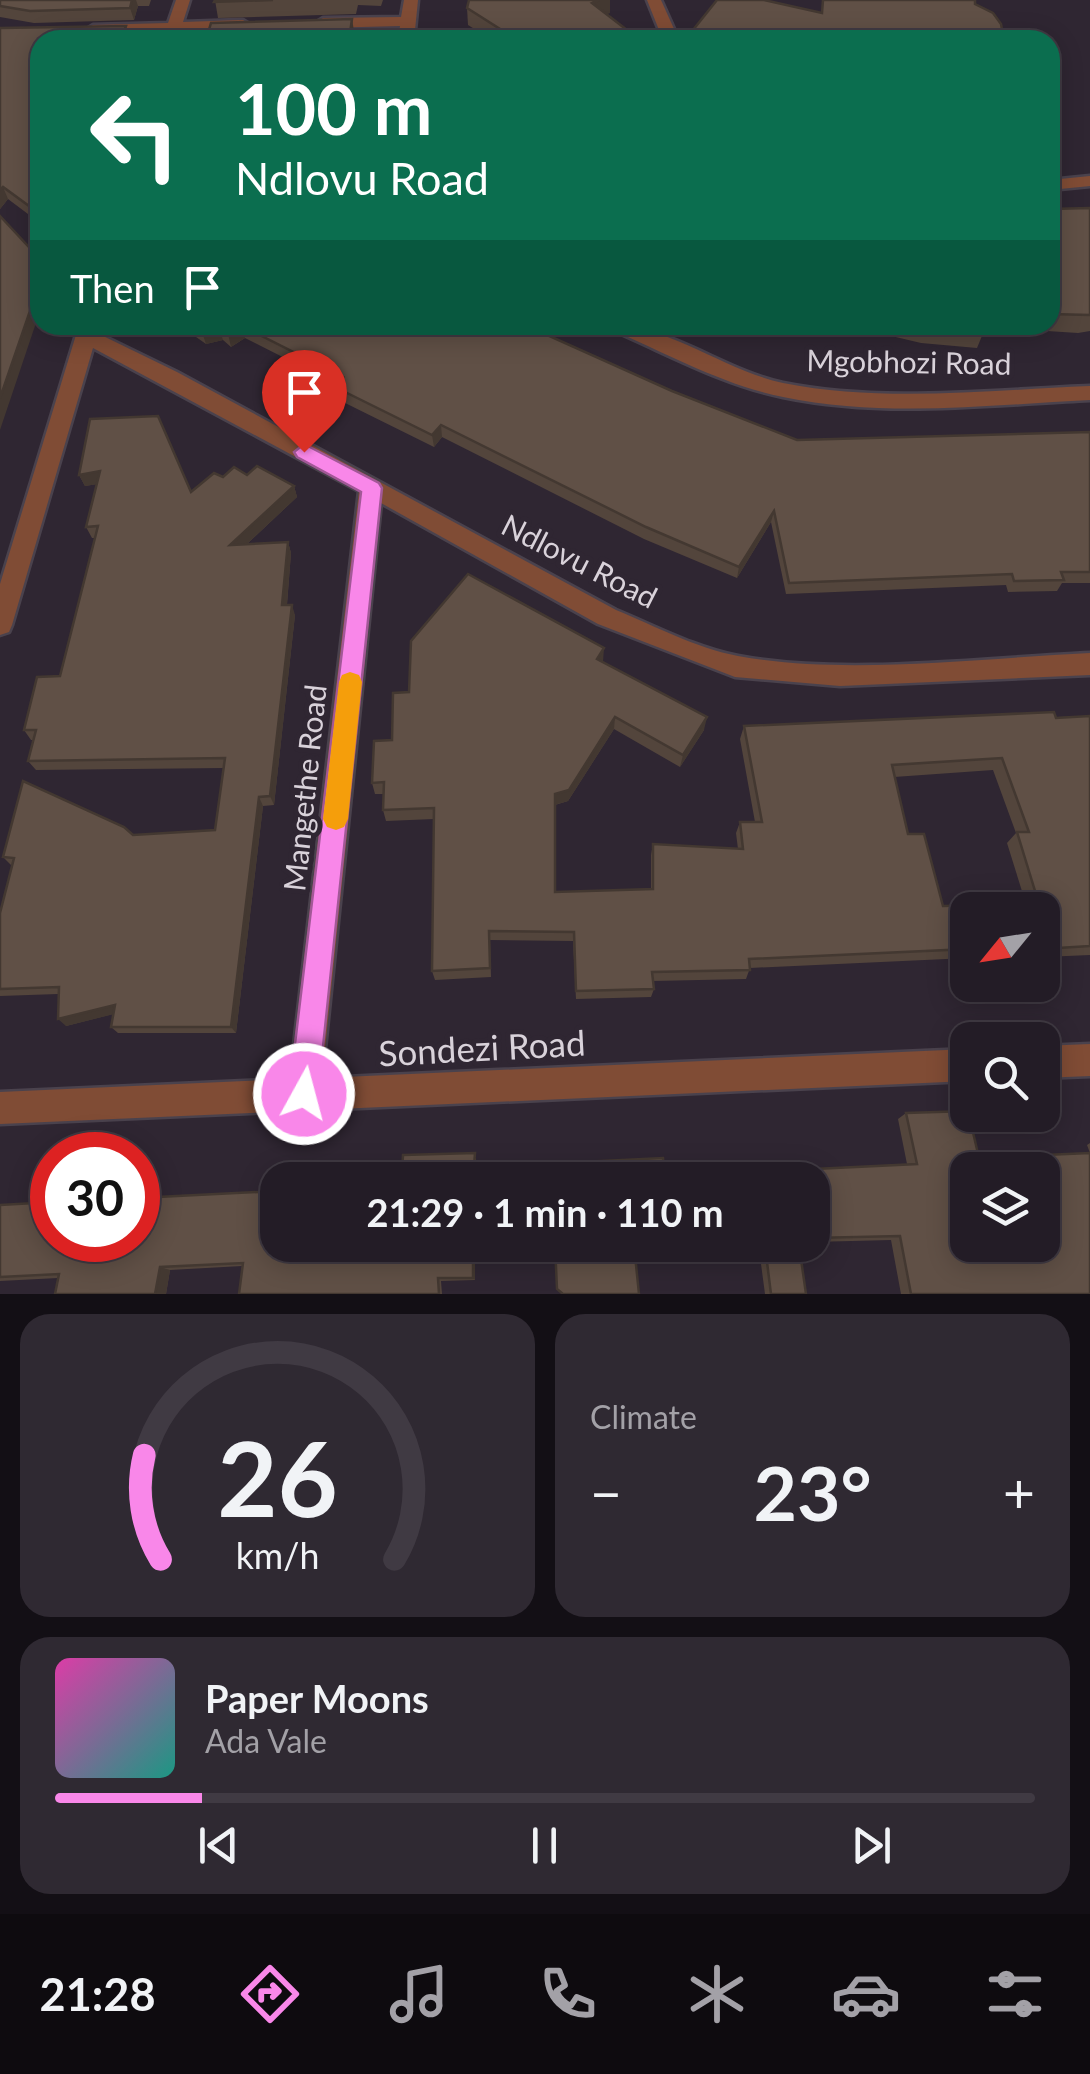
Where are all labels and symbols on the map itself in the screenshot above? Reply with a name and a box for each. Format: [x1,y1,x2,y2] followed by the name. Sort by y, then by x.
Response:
[806,341,1012,381] street label: Mgobhozi Road
[262,350,347,453] pin
[496,506,664,615] street label: Ndlovu Road
[275,683,333,893] street label: Mangethe Road
[950,892,1060,1002] north arrow
[377,1021,586,1073] street label: Sondezi Road
[252,1042,356,1146] position arrow
[30,1132,160,1262] speed limit sign: 30

